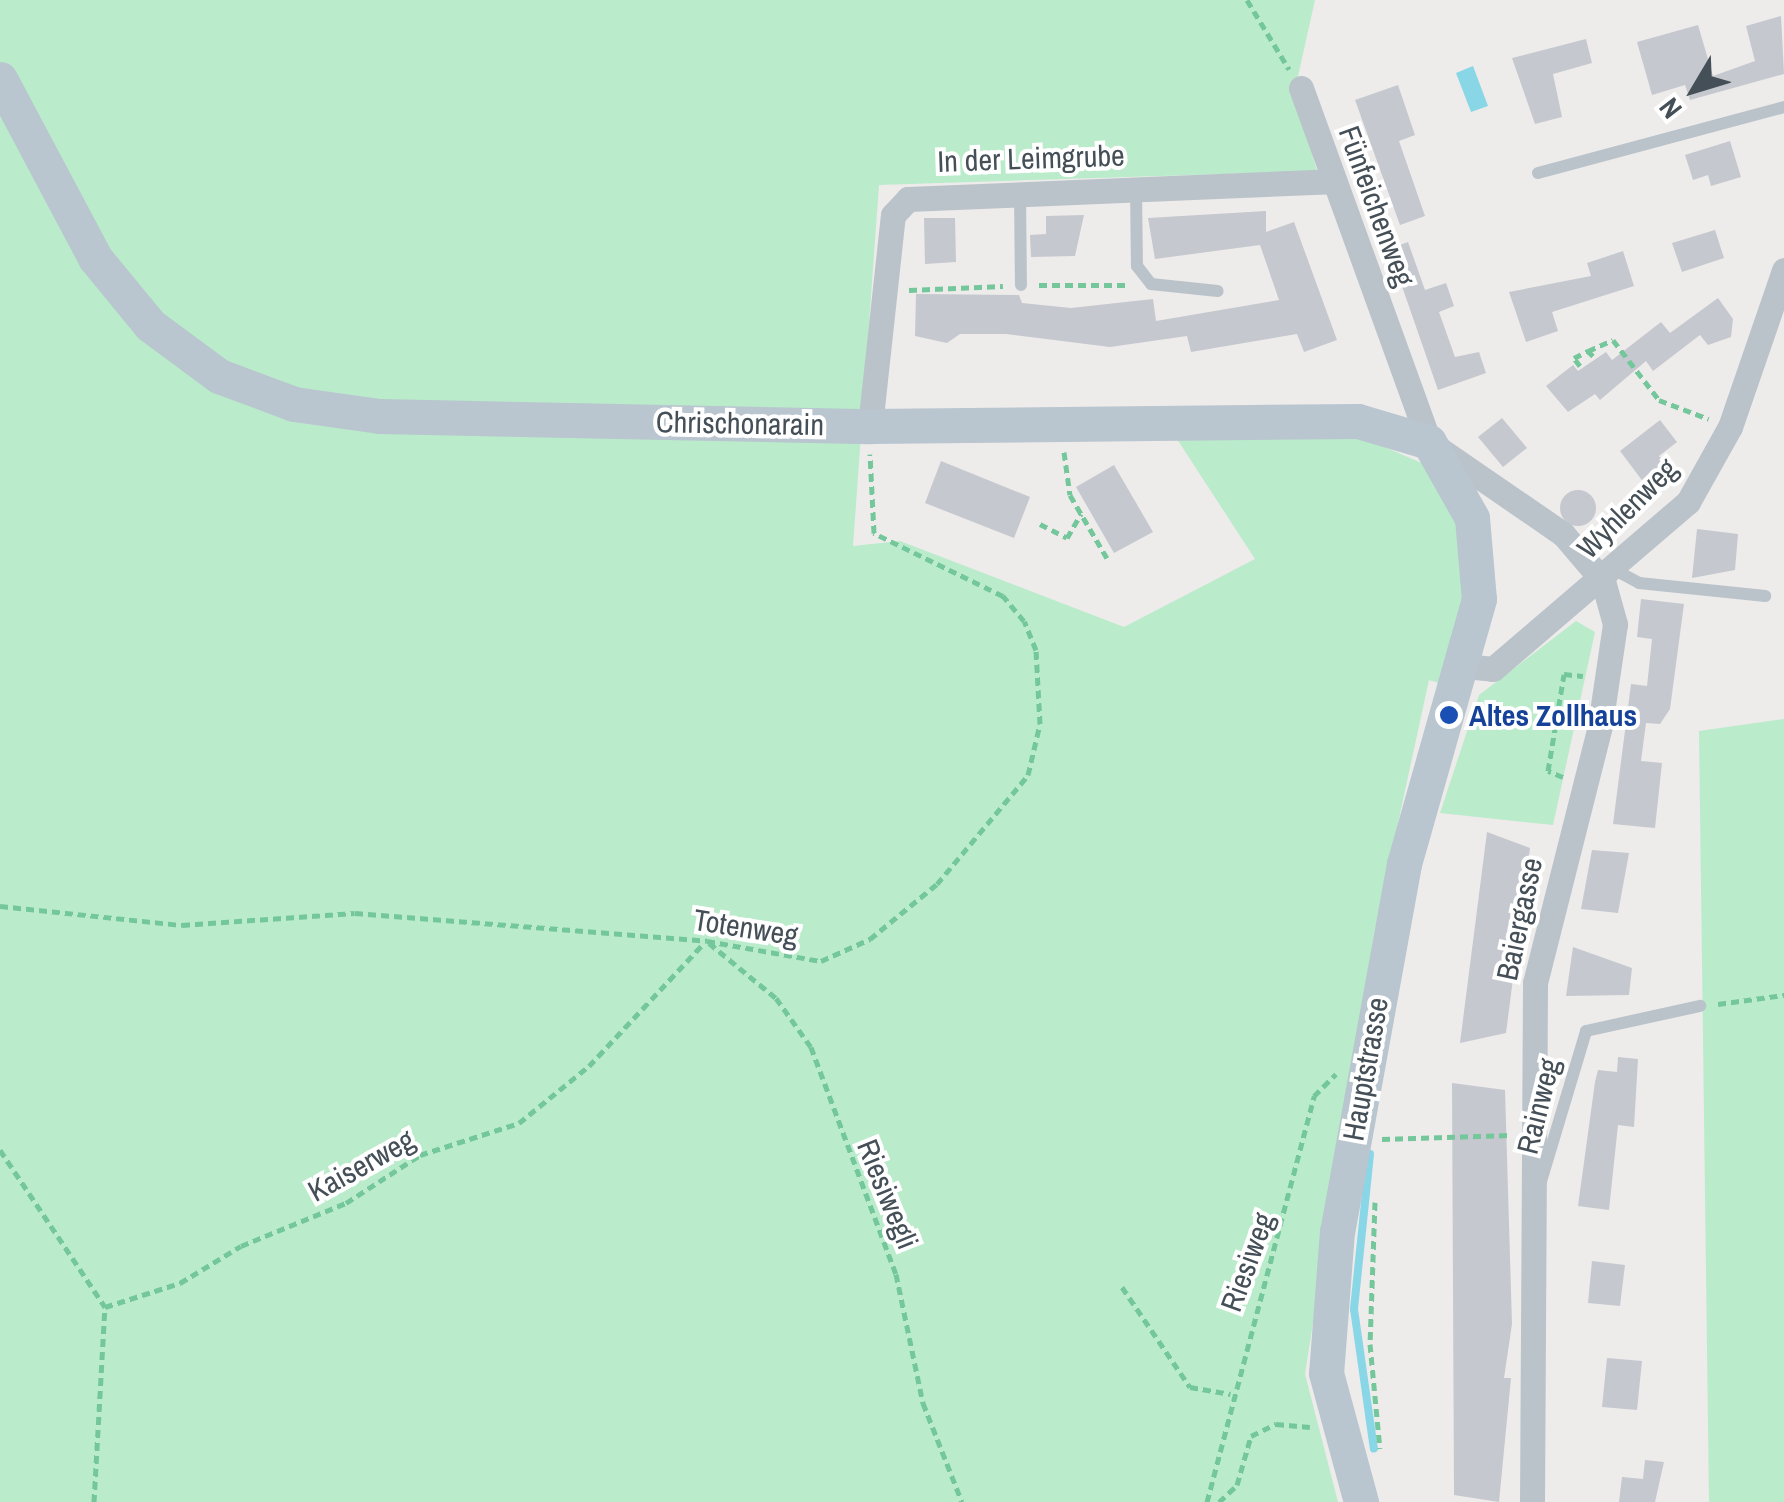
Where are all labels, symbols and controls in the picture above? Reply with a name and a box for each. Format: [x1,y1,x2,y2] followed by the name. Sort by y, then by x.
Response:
[1644,40,1744,140] north arrow
[1650,90,1690,127] text: N
[1331,121,1423,291] street label: Fünfeichenweg
[937,137,1125,179] street label: In der Leimgrube
[656,404,824,442] street label: Chrischonarain
[1569,450,1685,566] street label: Wyhlenweg
[1469,697,1637,733] place label: Altes Zollhaus
[1438,704,1460,726] marker: Altes Zollhaus
[1488,854,1550,984] street label: Baiergasse
[691,901,801,953] street label: Totenweg
[1335,995,1395,1143] street label: Hauptstrasse
[1509,1055,1567,1157] street label: Rainweg
[301,1121,421,1209] street label: Kaiserweg
[850,1134,926,1254] street label: Riesiwegli
[1213,1208,1281,1316] street label: Riesiweg

